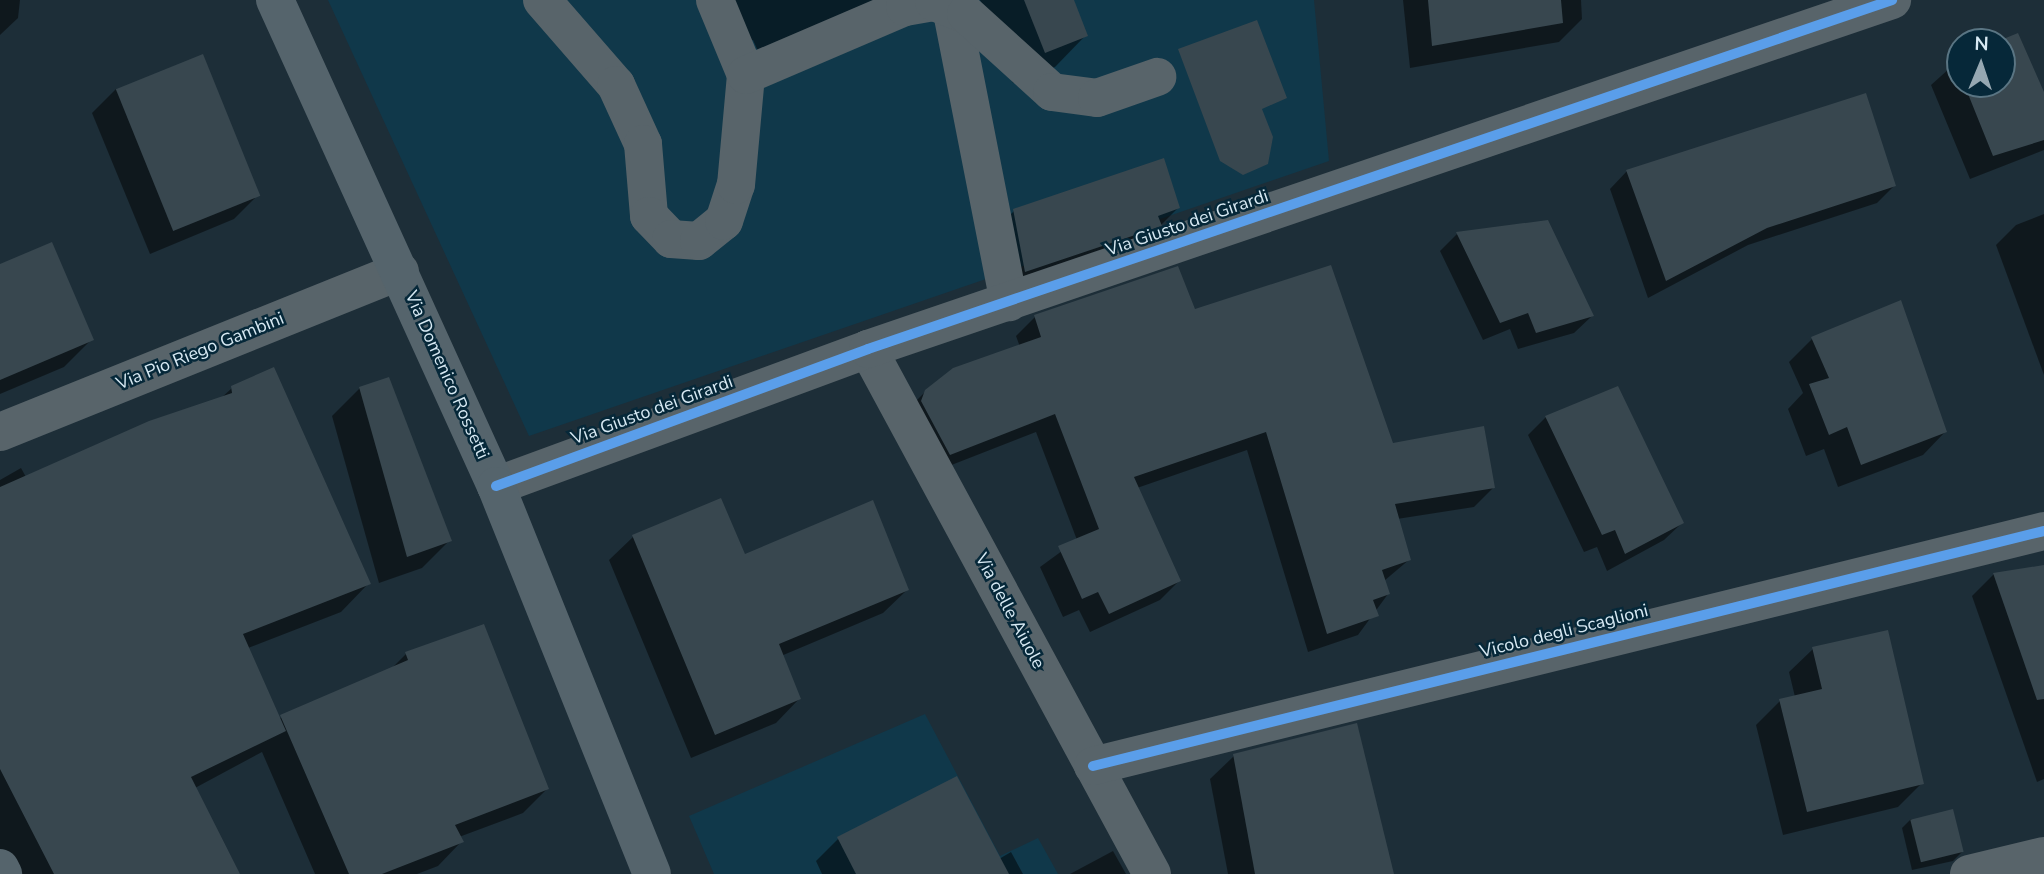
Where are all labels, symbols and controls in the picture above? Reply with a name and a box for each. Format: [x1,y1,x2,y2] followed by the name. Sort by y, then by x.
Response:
[1946,28,2016,98] north arrow
[1974,31,1989,57] text: N
[1103,185,1271,261] street label: Via Giusto dei Girardi
[400,288,494,462] street label: Via Domenico Rossetti
[113,307,287,395] street label: Via Pio Riego Gambini
[568,371,736,449] street label: Via Giusto dei Girardi
[970,550,1050,672] street label: Via delle Aiuole
[1478,600,1650,662] street label: Vicolo degli Scaglioni

